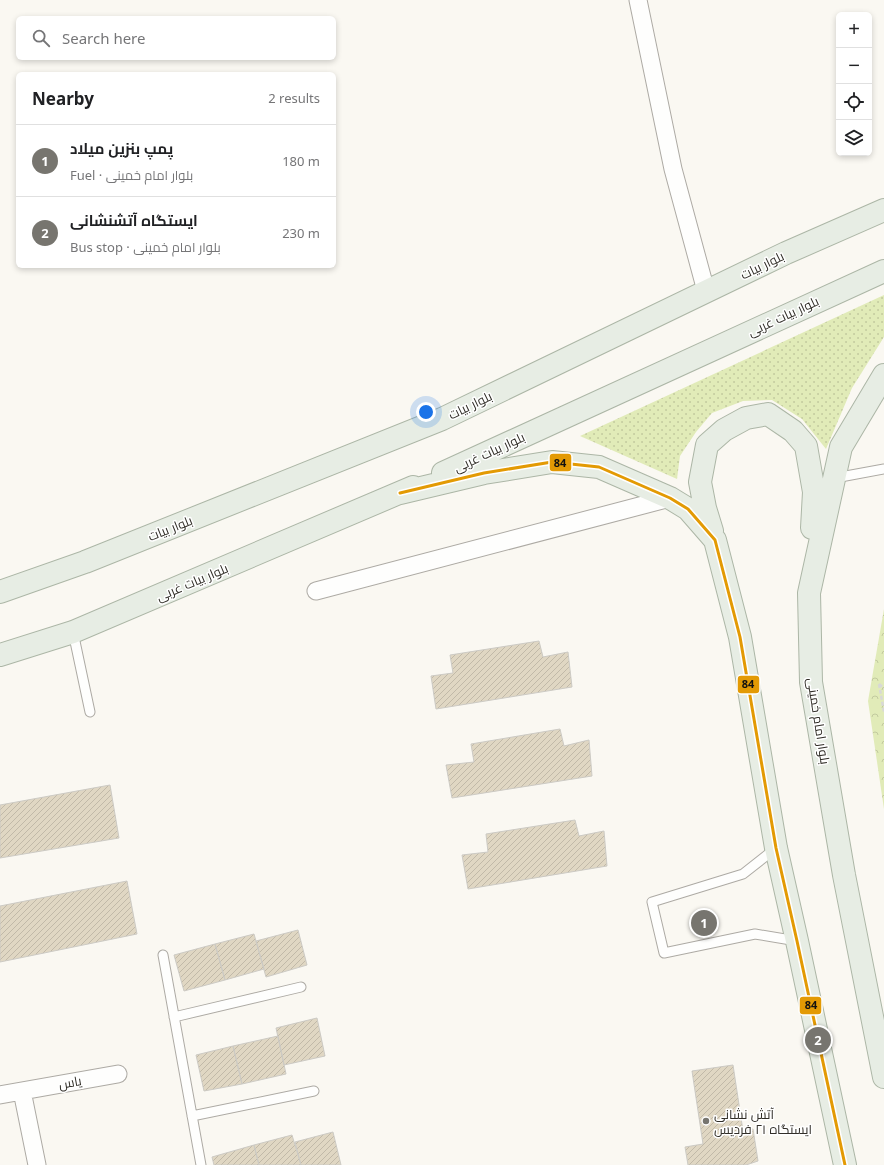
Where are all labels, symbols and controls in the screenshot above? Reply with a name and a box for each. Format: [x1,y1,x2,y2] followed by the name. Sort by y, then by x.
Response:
[836,12,872,156] map controls
[836,12,872,48] button: +
[16,16,336,60] search box
[30,27,52,49] icon: search
[62,28,145,48] text: Search here
[836,48,872,84] button: −
[836,84,872,120] button: locate
[32,87,94,110] text: Nearby
[268,89,320,107] text: 2 results
[836,120,872,156] button: layers
[70,138,173,158] text: پمپ بنزین میلاد
[41,152,49,170] text: 1
[282,152,320,170] text: 180 m
[70,166,193,184] text: Fuel · بلوار امام خمینی
[70,210,198,230] text: ایستگاه آتشنشانی
[41,224,49,242] text: 2
[282,224,320,242] text: 230 m
[70,238,221,256] text: Bus stop · بلوار امام خمینی
[737,247,787,283] street label: بلوار بیات
[744,292,822,340] street label: بلوار بیات غربی
[445,387,495,423] street label: بلوار بیات
[416,402,436,422] your location
[450,428,528,476] street label: بلوار بیات غربی
[549,453,572,472] line badge: 84
[554,455,567,470] text: 84
[145,511,195,545] street label: بلوار بیات
[153,559,231,605] street label: بلوار بیات غربی
[737,675,760,694] line badge: 84
[742,676,755,691] text: 84
[802,676,835,766] street label: بلوار امام خمینی
[691,908,717,938] pin: 1
[799,996,822,1015] line badge: 84
[805,997,818,1012] text: 84
[805,1025,831,1055] pin: 2
[57,1071,83,1093] street label: یاس
[714,1105,812,1138] place label: آتش نشانی ایستگاه ۲۱ فردیس
[701,1116,711,1126] marker: آتش نشانی ایستگاه ۲۱ فردیس

